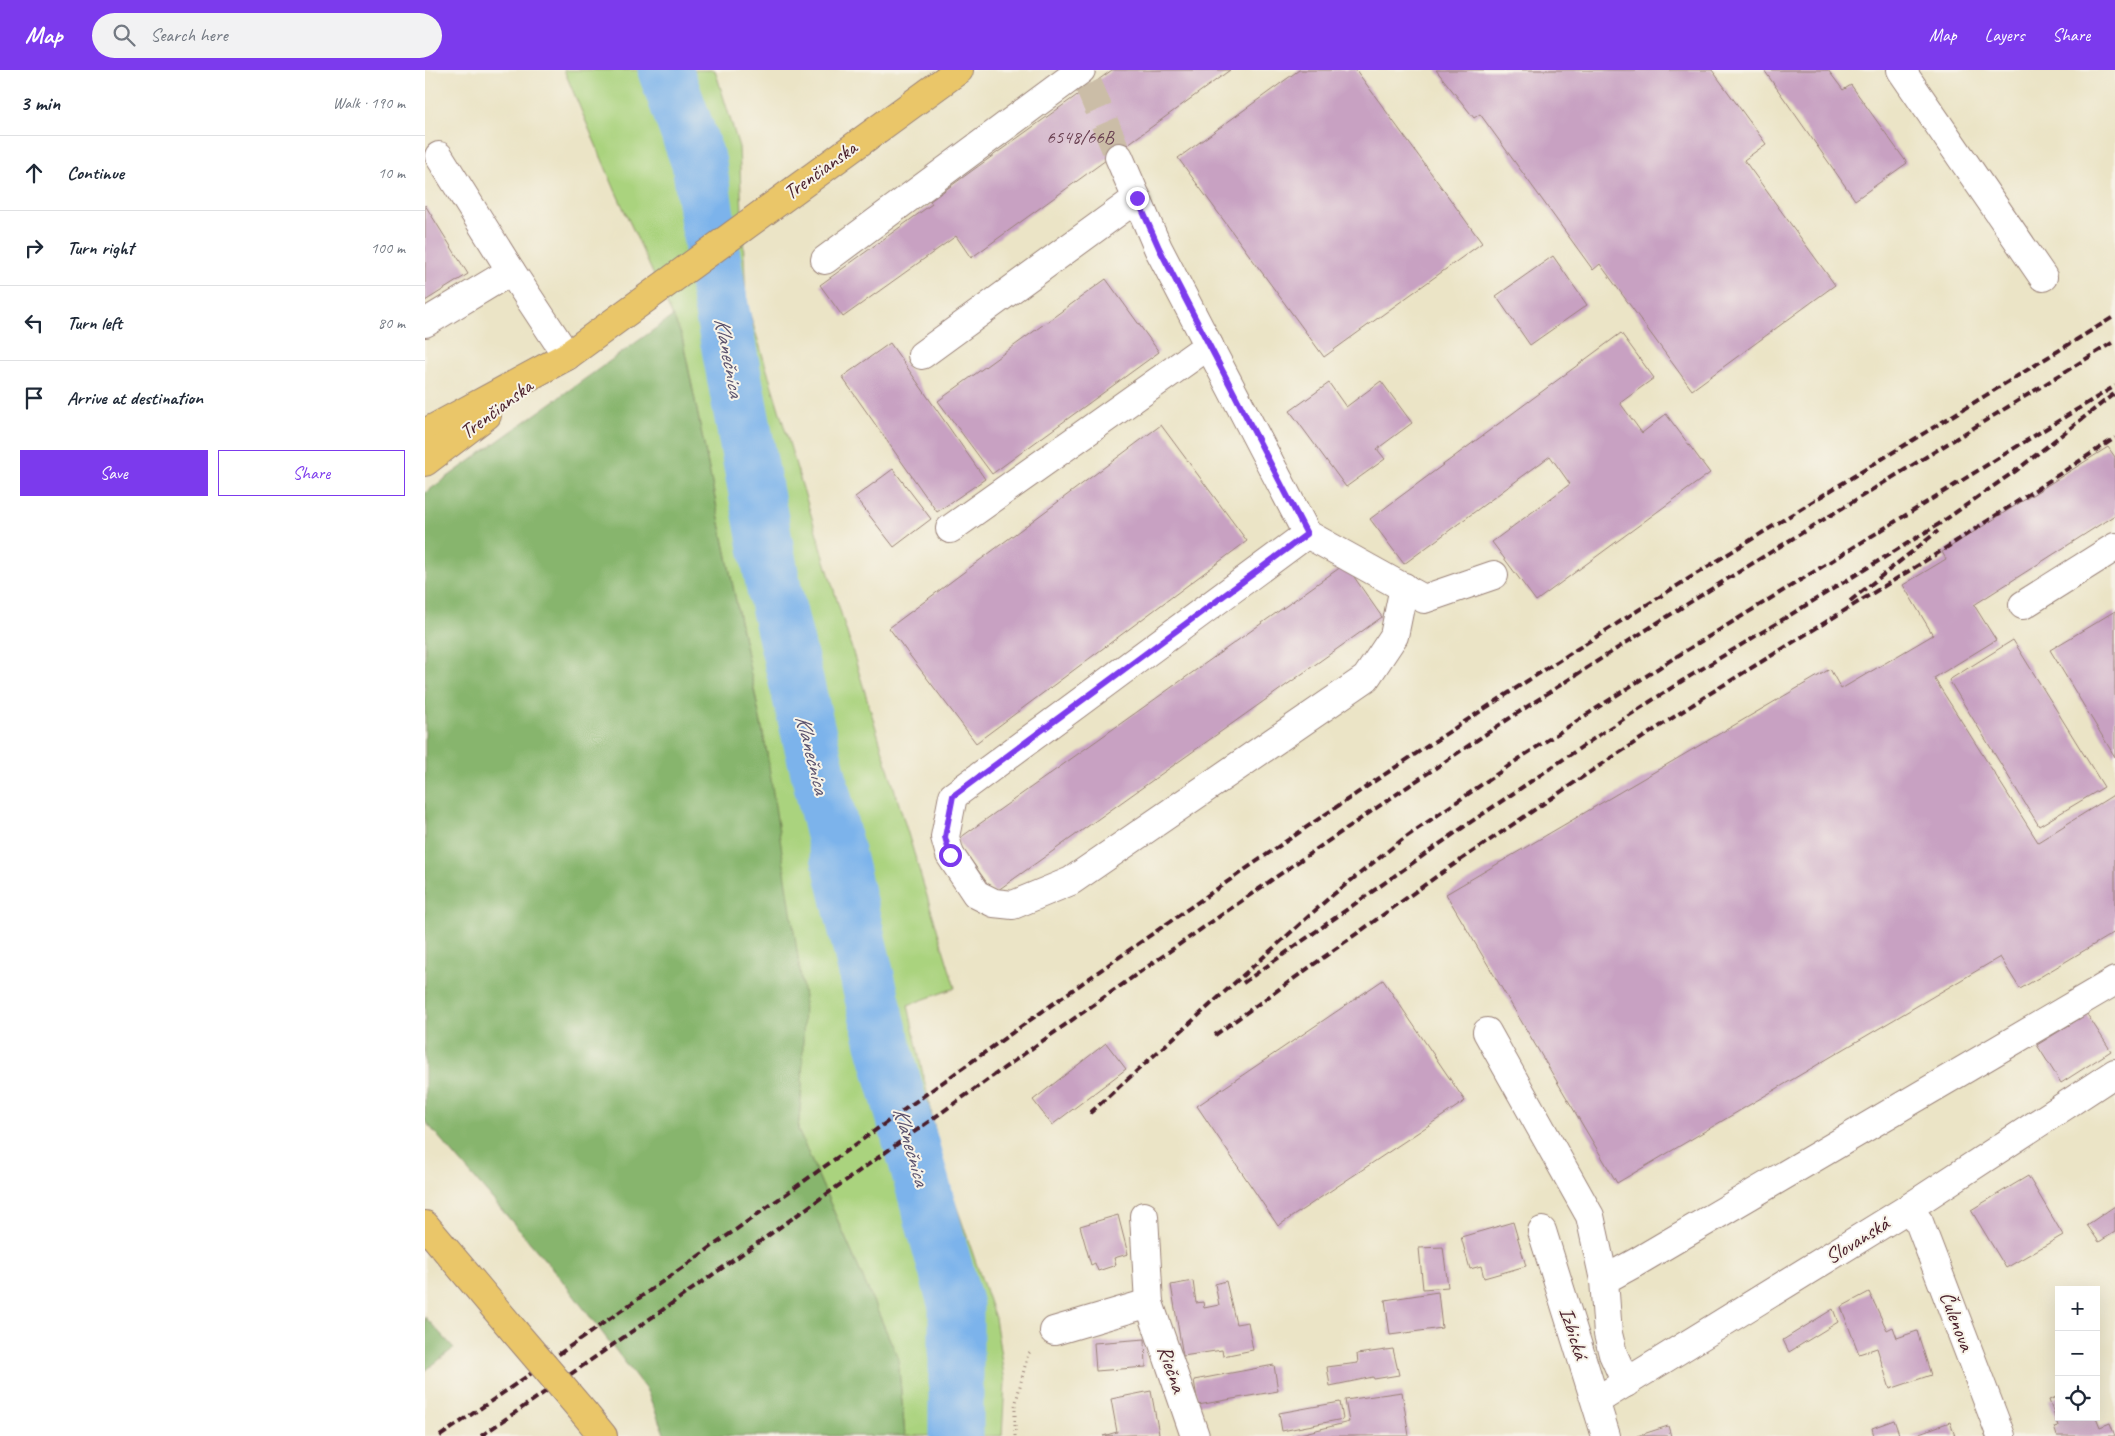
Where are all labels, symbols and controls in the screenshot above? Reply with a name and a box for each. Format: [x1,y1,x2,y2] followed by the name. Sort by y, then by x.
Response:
[92,13,442,58] search box
[25,20,62,50] text: Map
[110,21,138,49] icon: search
[150,23,228,47] text: Search here
[1929,24,1957,46] text: Map
[1985,24,2024,46] text: Layers
[2052,24,2090,46] text: Share
[20,90,60,116] text: 3 min
[333,93,405,113] text: Walk · 190 m
[1046,125,1115,149] house number: 6548/66B
[778,133,864,205] street label: Trenčianska
[20,159,48,187] icon: ahead
[67,161,124,185] text: Continue
[378,163,405,183] text: 10 m
[1126,187,1149,210] route end
[20,234,48,262] icon: right
[67,236,134,260] text: Turn right
[371,238,405,258] text: 100 m
[20,309,48,337] icon: left
[67,311,122,335] text: Turn left
[378,313,405,333] text: 80 m
[708,315,751,401] water label: Klanečnica
[454,372,539,445] street label: Trenčianska
[20,384,48,412] icon: arrive
[67,386,203,410] text: Arrive at destination
[20,450,208,496] button: Save
[218,450,405,496] button: Share
[789,712,836,799] water label: Klanečnica
[939,844,962,867] route start
[887,1104,936,1191] water label: Klanečnica
[1820,1209,1895,1270] street label: Slovanská
[2055,1286,2100,1421] map controls
[2055,1286,2100,1331] button: +
[1934,1288,1981,1356] street label: Čulenova
[1553,1304,1595,1364] street label: Izbická
[2055,1331,2100,1376] button: −
[1152,1342,1193,1398] street label: Riečna
[2055,1376,2100,1421] button: locate

